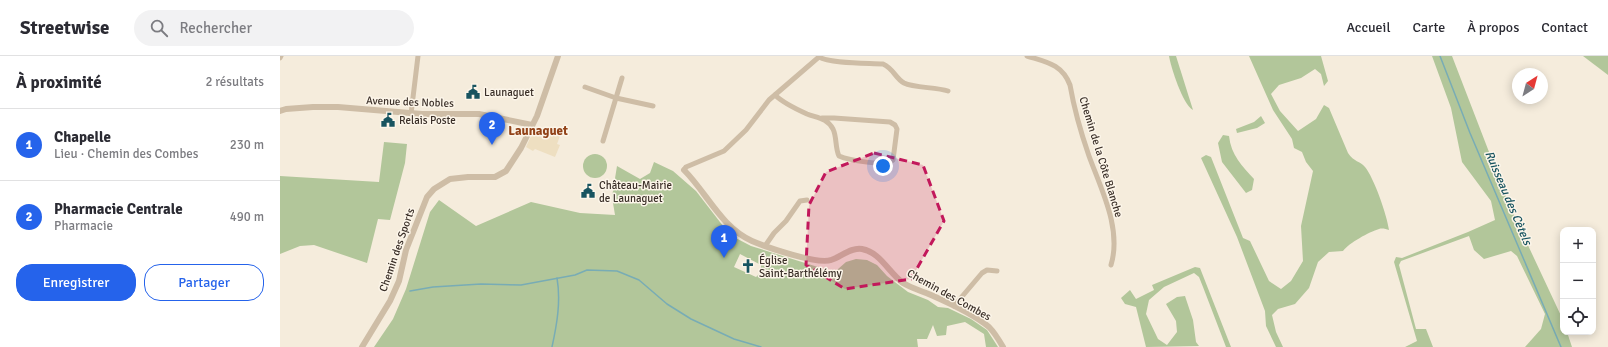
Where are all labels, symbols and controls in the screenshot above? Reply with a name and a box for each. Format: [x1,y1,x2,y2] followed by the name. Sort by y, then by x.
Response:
[134,10,414,46] search box
[20,16,110,40] text: Streetwise
[148,17,170,39] icon: search
[180,19,252,37] text: Rechercher
[1346,19,1391,36] text: Accueil
[1413,19,1445,36] text: Carte
[1467,19,1519,36] text: À propos
[1541,19,1588,36] text: Contact
[1512,68,1548,104] north arrow
[16,72,102,93] text: À proximité
[205,74,264,90] text: 2 résultats
[465,84,481,100] public building icon: Launaguet
[484,86,534,99] place label: Launaguet
[366,94,454,110] street label: Avenue des Nobles
[1076,95,1126,219] street label: Chemin de la Côte Blanche
[380,112,396,128] public building icon: Relais Poste
[479,112,505,145] pin: 2
[399,114,456,127] place label: Relais Poste
[508,123,568,139] district label: Launaguet
[54,128,111,146] text: Chapelle
[25,137,33,153] text: 1
[230,137,264,153] text: 230 m
[54,146,199,162] text: Lieu · Chemin des Combes
[1481,149,1535,249] water label: Ruisseau des Cètels
[873,156,893,176] your location
[599,179,672,205] place label: Château-Mairie de Launaguet
[580,183,596,199] public building icon: Château-Mairie de Launaguet
[54,200,183,218] text: Pharmacie Centrale
[377,206,417,293] street label: Chemin des Sports
[25,209,33,225] text: 2
[230,209,264,225] text: 490 m
[54,218,113,234] text: Pharmacie
[711,225,737,258] pin: 1
[1560,227,1596,335] map controls
[1560,227,1596,263] button: +
[759,253,842,280] place label: Église Saint-Barthélémy
[740,258,756,274] church icon: Église Saint-Barthélémy
[1560,263,1596,299] button: −
[16,264,136,301] button: Enregistrer
[144,264,264,301] button: Partager
[905,267,993,324] street label: Chemin des Combes
[1560,299,1596,335] button: locate

